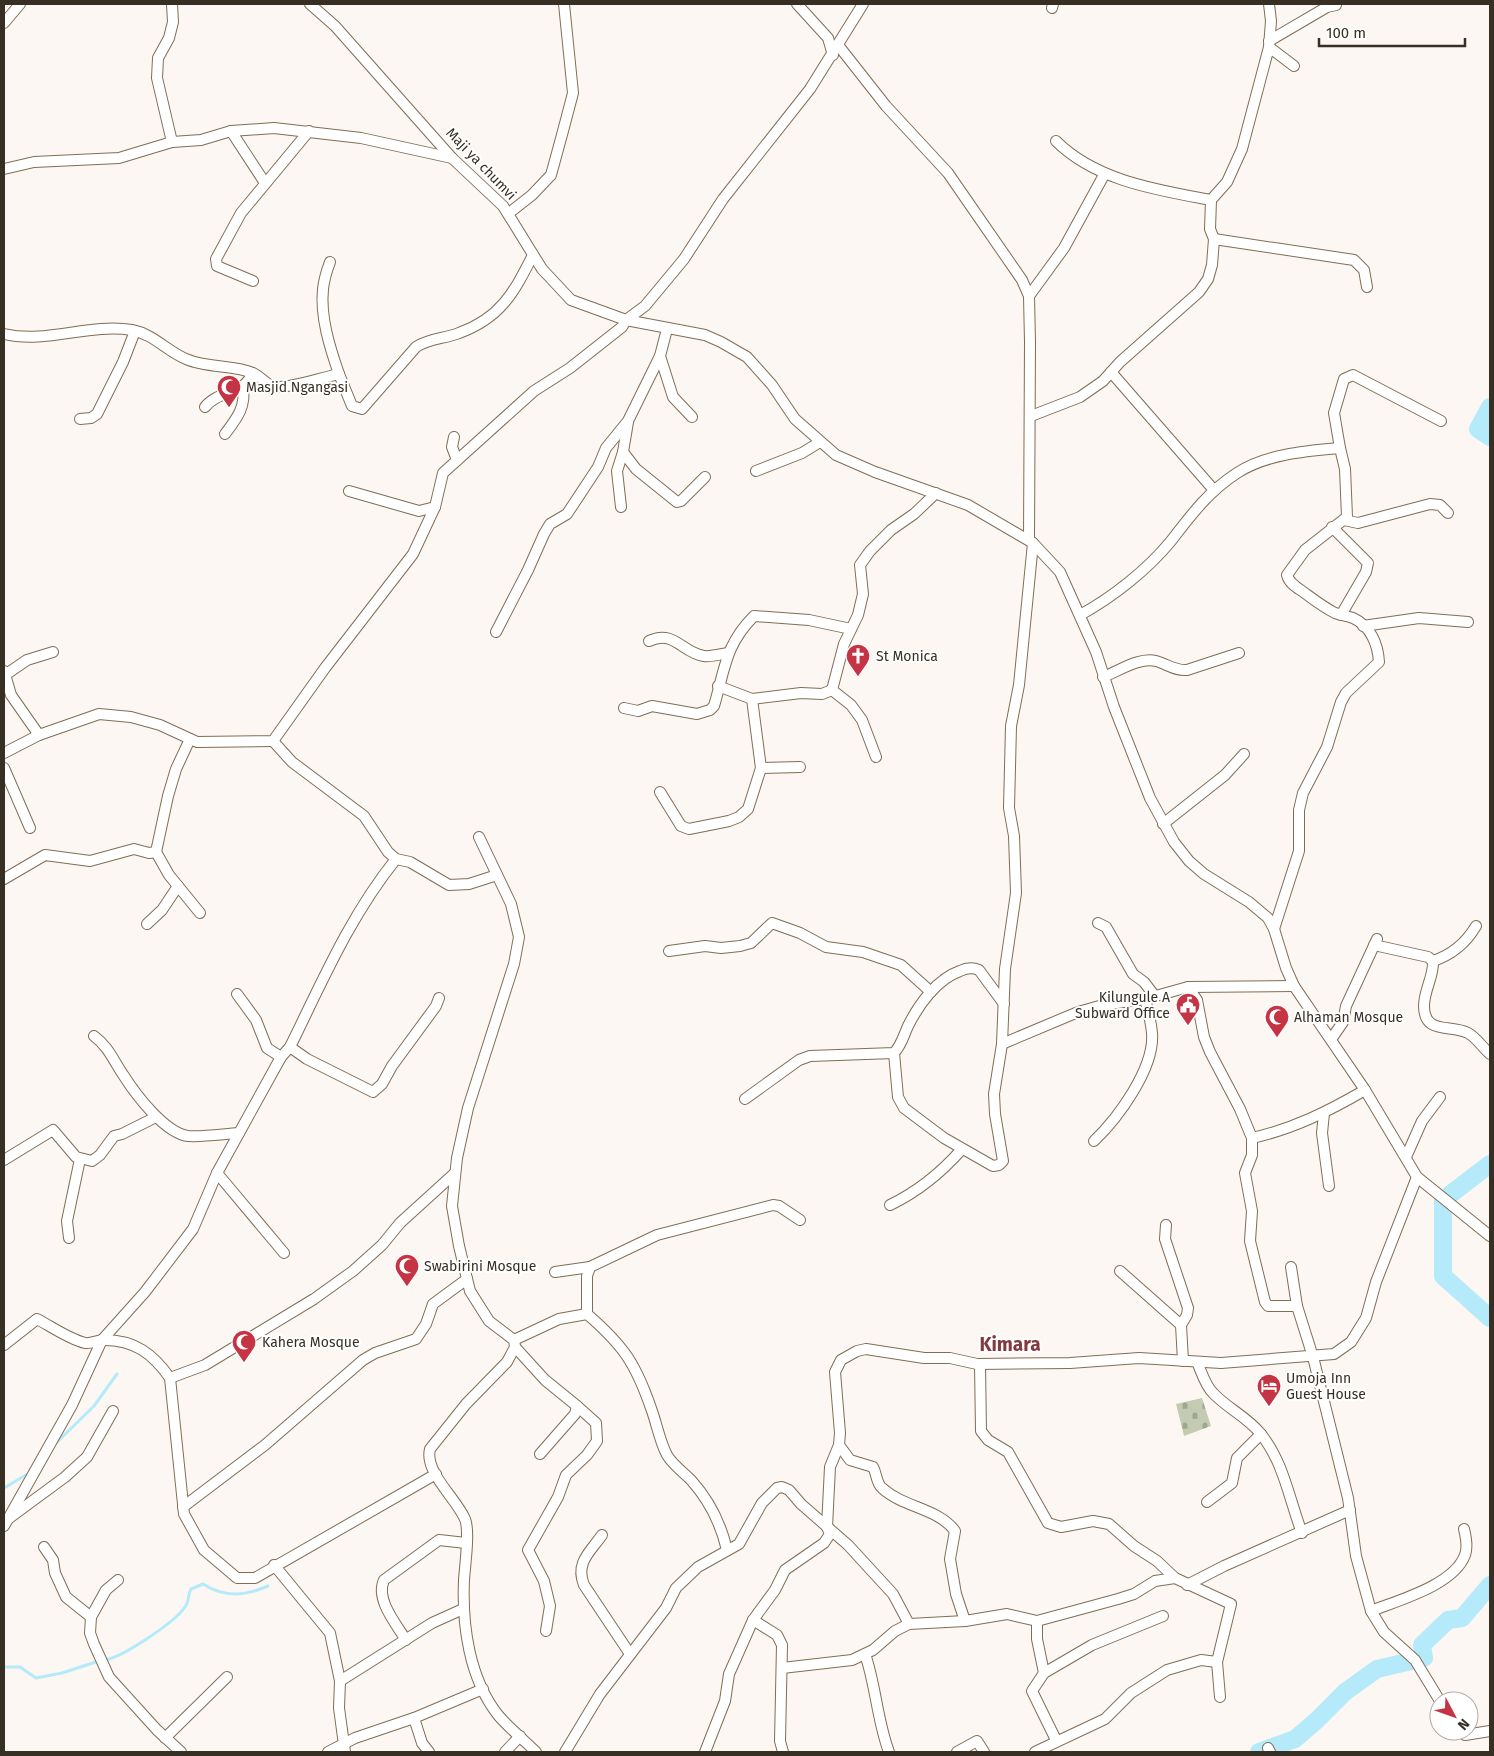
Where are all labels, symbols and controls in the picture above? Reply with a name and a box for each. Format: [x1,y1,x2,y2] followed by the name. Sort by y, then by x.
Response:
[1319,15,1465,47] scale bar
[1326,24,1366,42] text: 100 m
[442,124,520,204] street label: Maji ya chumvi
[216,374,242,408] mosque icon: Masjid Ngangasi
[246,379,348,396] place label: Masjid Ngangasi
[845,643,871,677] church icon: St Monica
[876,648,938,665] place label: St Monica
[1075,989,1170,1022] place label: Kilungule A Subward Office
[1175,992,1201,1026] public building icon: Kilungule A Subward Office
[1264,1004,1290,1038] mosque icon: Alhaman Mosque
[1294,1009,1403,1026] place label: Alhaman Mosque
[394,1253,420,1287] mosque icon: Swabirini Mosque
[424,1258,536,1275] place label: Swabirini Mosque
[231,1329,257,1363] mosque icon: Kahera Mosque
[979,1333,1041,1356] district label: Kimara
[262,1334,360,1351] place label: Kahera Mosque
[1286,1370,1366,1403] place label: Umoja Inn Guest House
[1256,1373,1282,1407] hotel icon: Umoja Inn Guest House
[1429,1691,1479,1741] north arrow
[1454,1715,1473,1733] text: N

